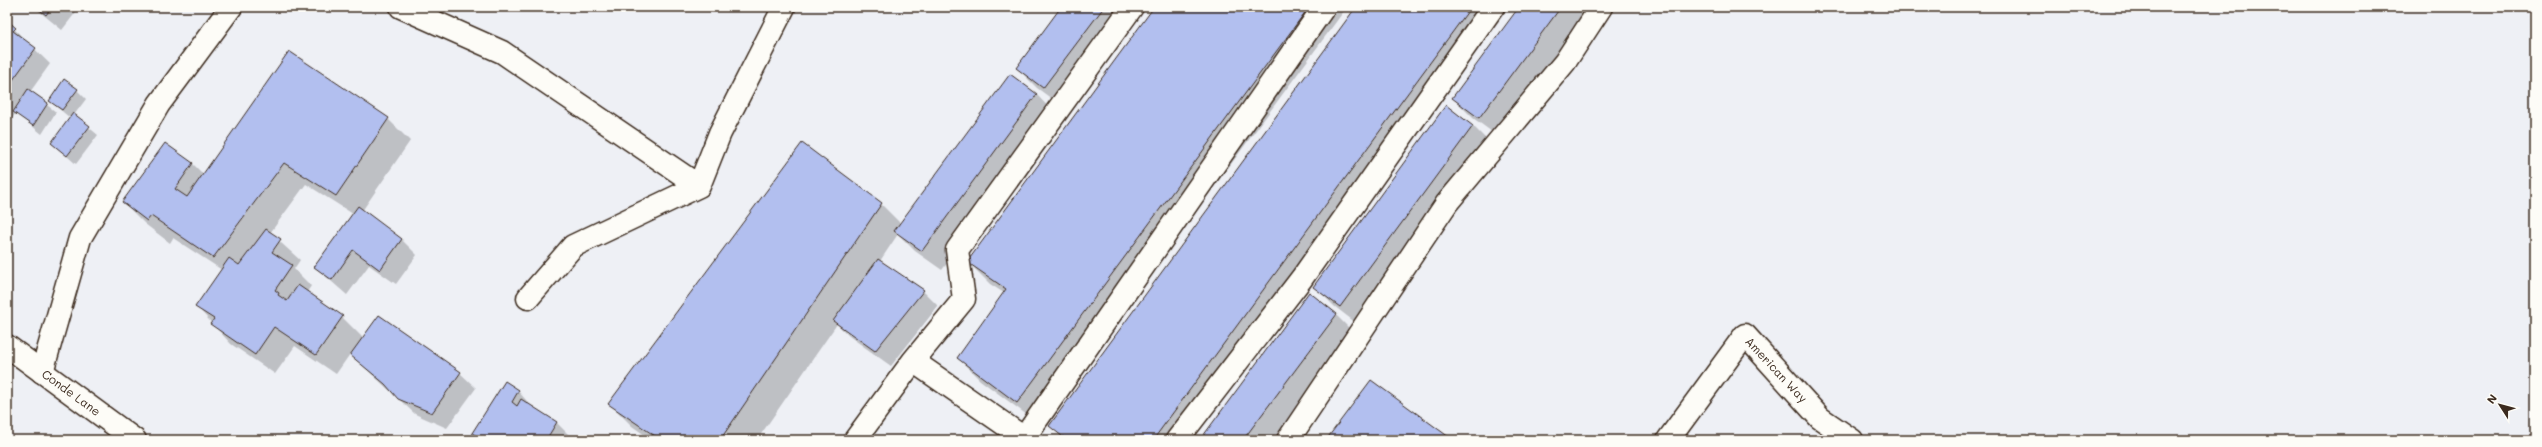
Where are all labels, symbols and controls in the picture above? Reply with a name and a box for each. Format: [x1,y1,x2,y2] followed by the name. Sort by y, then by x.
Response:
[1742,333,1811,406] street label: American Way
[39,365,104,419] street label: Conde Lane
[2480,385,2520,425] north arrow
[2483,391,2500,407] text: N

